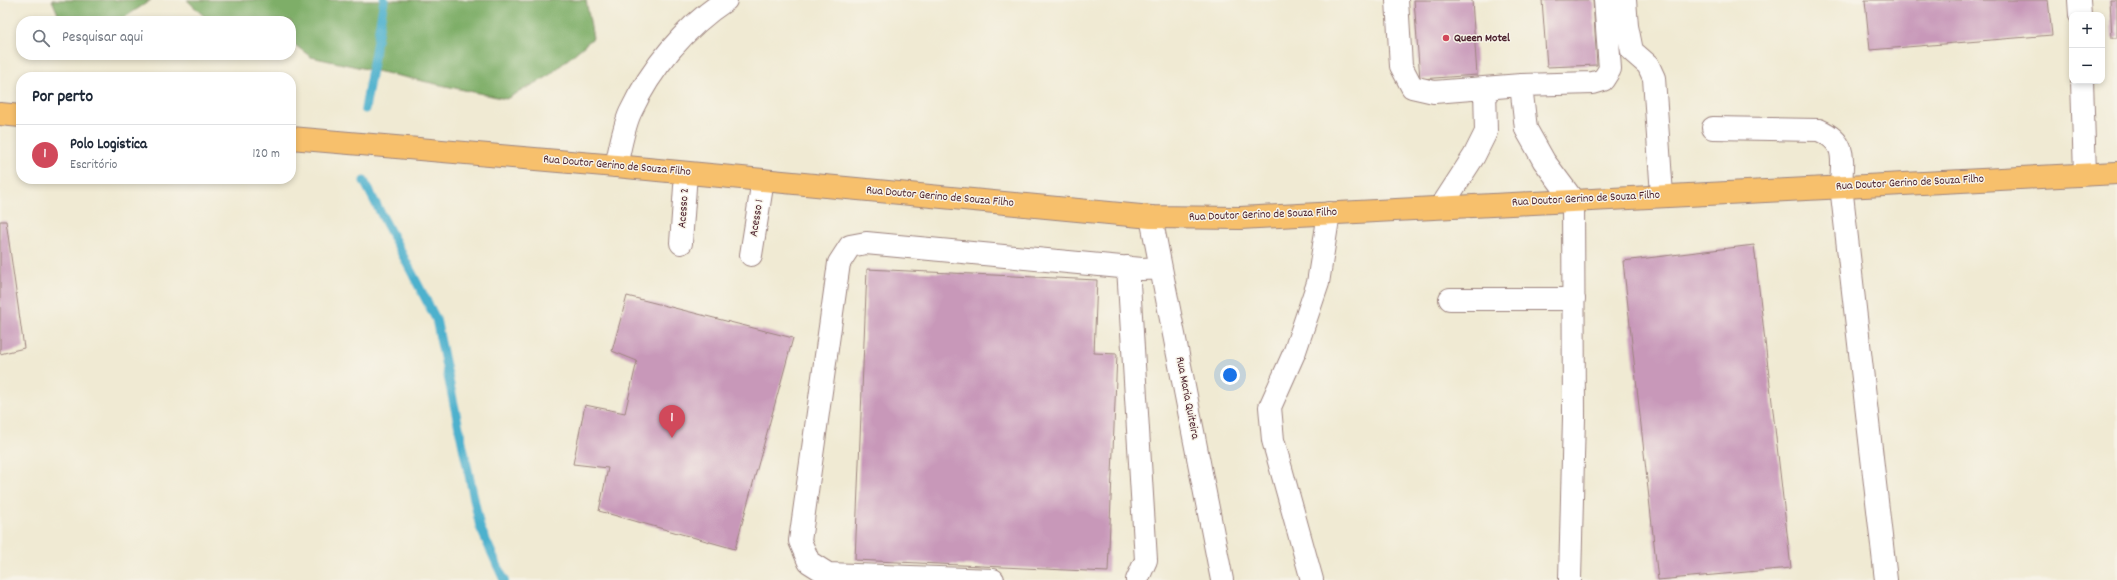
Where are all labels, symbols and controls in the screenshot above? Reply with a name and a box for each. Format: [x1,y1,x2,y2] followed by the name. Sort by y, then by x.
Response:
[2069,12,2105,84] map controls
[2069,12,2105,48] button: +
[16,16,296,60] search box
[30,27,52,49] icon: search
[62,27,143,49] text: Pesquisar aqui
[1454,30,1510,47] place label: Queen Motel
[1441,33,1451,43] marker: Queen Motel
[2069,48,2105,84] button: −
[32,86,93,110] text: Por perto
[70,134,147,156] text: Polo Logistica
[44,145,46,164] text: 1
[252,145,280,164] text: 120 m
[542,151,692,181] street label: Rua Doutor Gerino de Souza Filho
[70,156,117,175] text: Escritório
[1835,171,1985,195] street label: Rua Doutor Gerino de Souza Filho
[865,182,1015,212] street label: Rua Doutor Gerino de Souza Filho
[674,187,694,229] street label: Acesso 2
[1511,187,1661,211] street label: Rua Doutor Gerino de Souza Filho
[746,198,768,238] street label: Acesso 1
[1189,204,1337,226] street label: Rua Doutor Gerino de Souza Filho
[1171,355,1203,441] street label: Rua Maria Quiteira
[1220,365,1240,385] your location
[659,405,685,438] pin: 1

